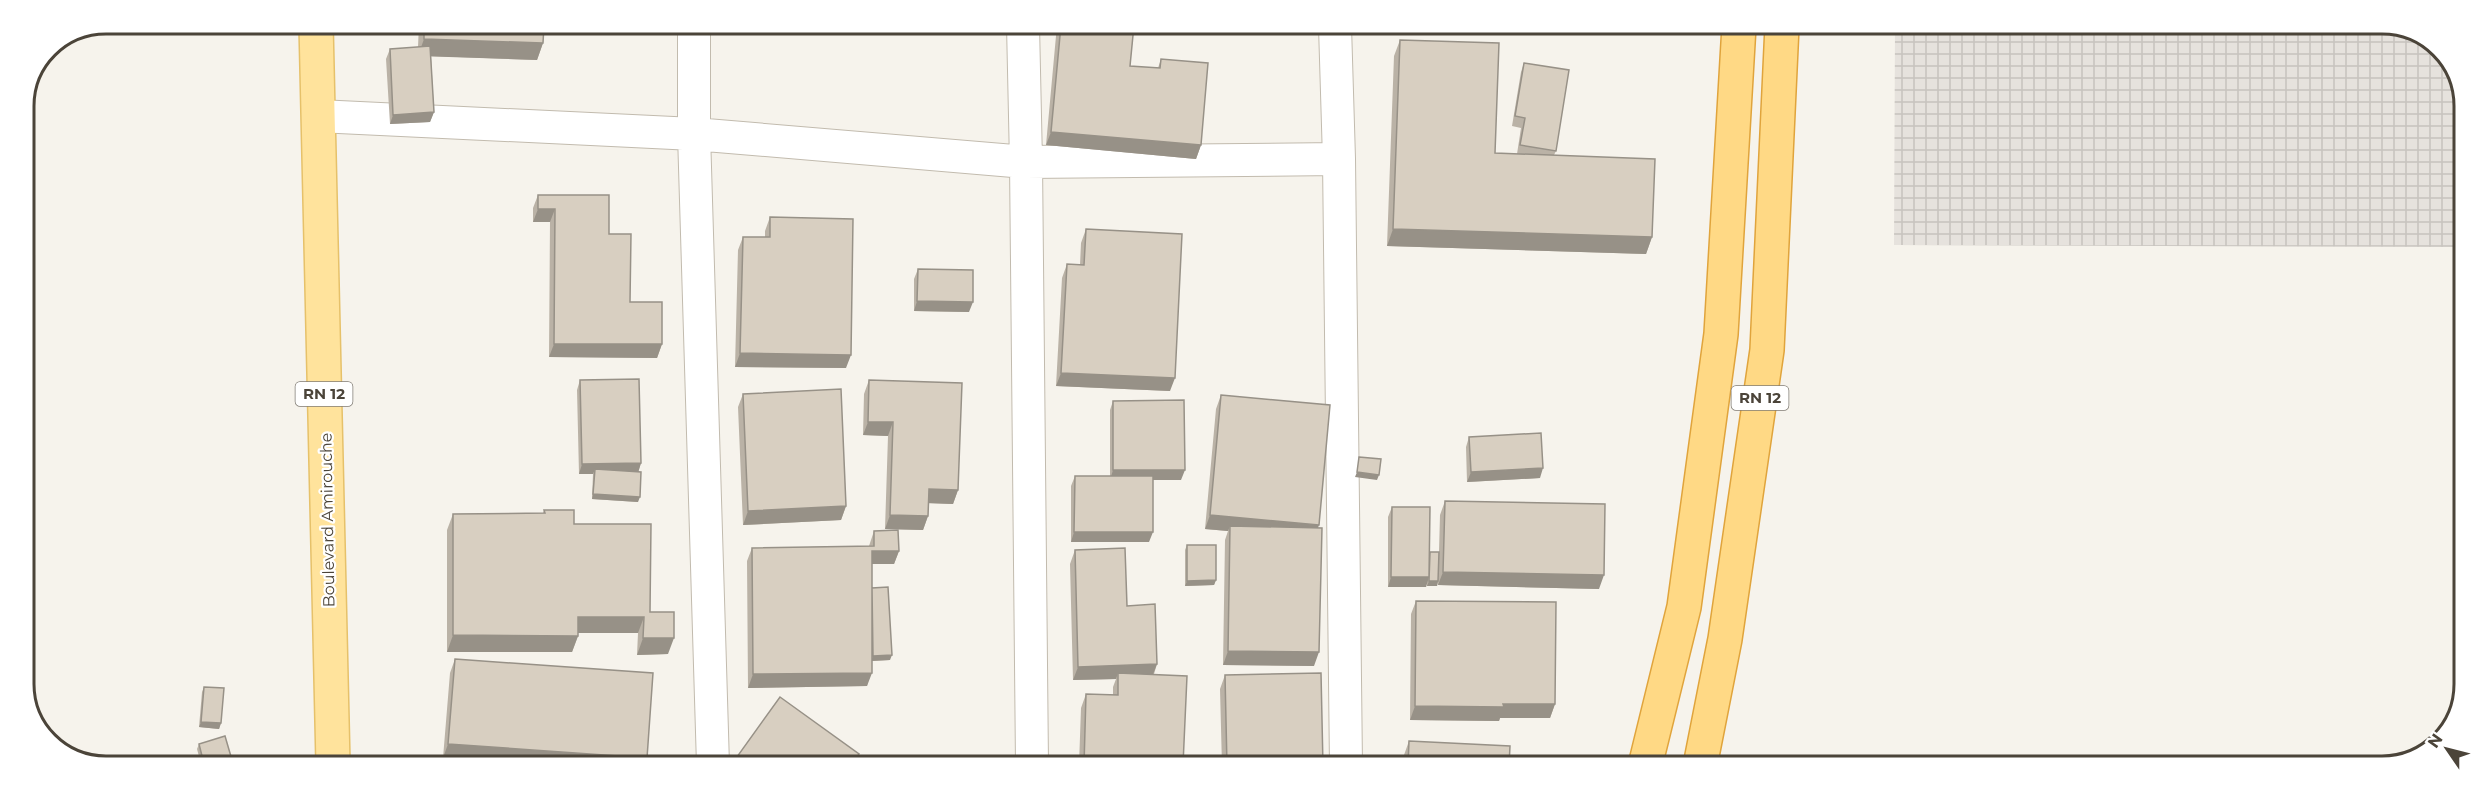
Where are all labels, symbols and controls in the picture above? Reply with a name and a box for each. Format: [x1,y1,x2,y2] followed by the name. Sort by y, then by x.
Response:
[296,382,352,406] road number: RN 12
[1732,386,1788,410] road number: RN 12
[316,432,339,608] street label: Boulevard Amirouche
[2417,719,2477,779] north arrow
[2424,730,2447,751] text: N

